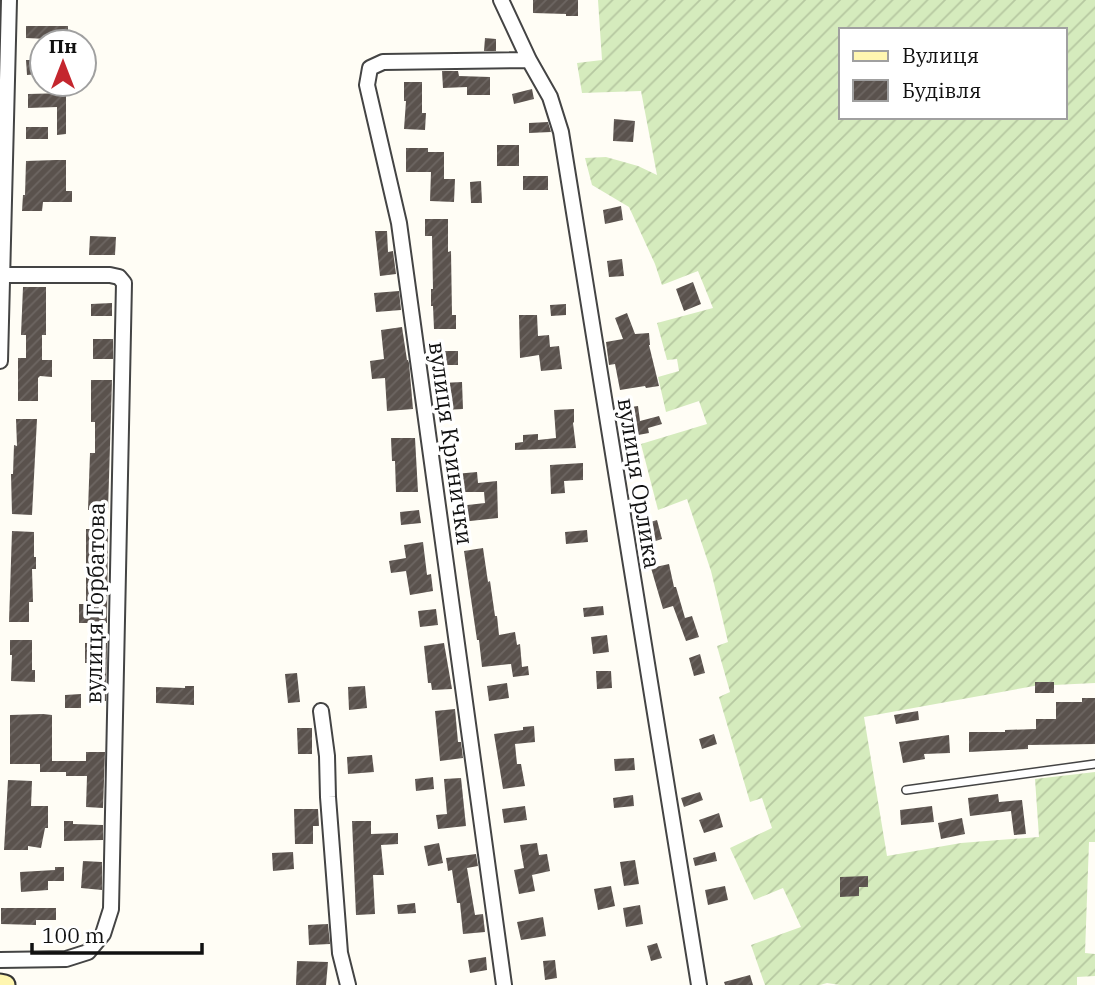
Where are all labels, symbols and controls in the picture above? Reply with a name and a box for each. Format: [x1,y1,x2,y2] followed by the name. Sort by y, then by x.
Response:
[28,28,98,98] north arrow
[839,28,1067,119] legend
[49,34,77,58] text: Пн
[902,41,979,69] text: Вулиця
[902,76,981,104] text: Будівля
[423,339,481,547] street label: вулиця Кринички
[612,395,668,571] street label: вулиця Орлика
[77,502,111,704] street label: вулиця Горбатова
[32,912,201,956] scale bar
[42,921,105,949] text: 100 m

